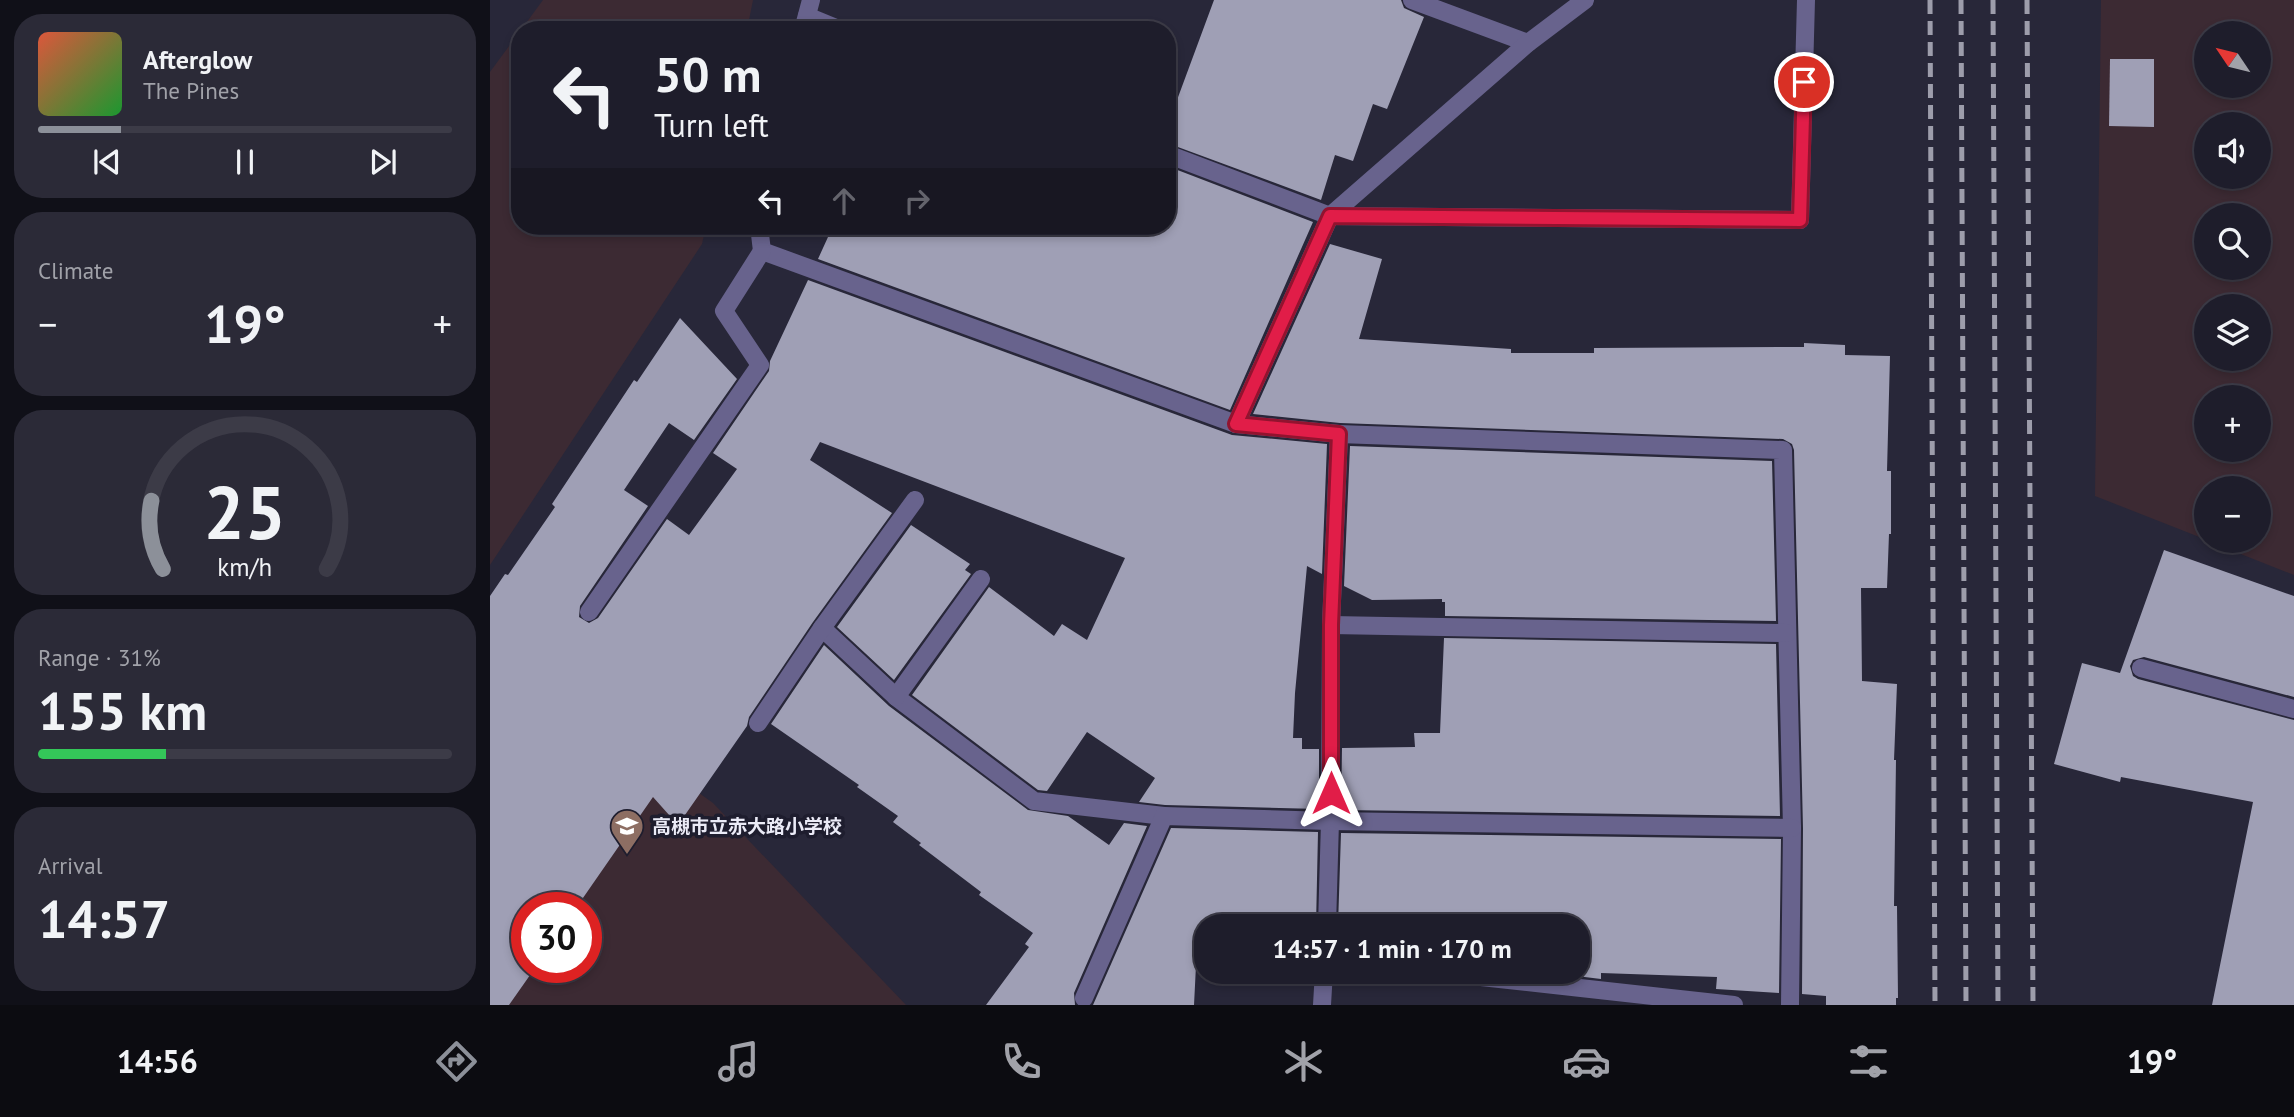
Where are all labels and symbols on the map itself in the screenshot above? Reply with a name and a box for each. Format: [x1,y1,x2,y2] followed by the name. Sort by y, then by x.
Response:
[2194,21,2272,98] north arrow
[1774,52,1834,112] pin
[1294,756,1368,830] position arrow
[608,807,646,856] school or university icon: 高槻市立赤大路小学校
[652,814,842,838] place label: 高槻市立赤大路小学校
[511,892,602,983] speed limit sign: 30

